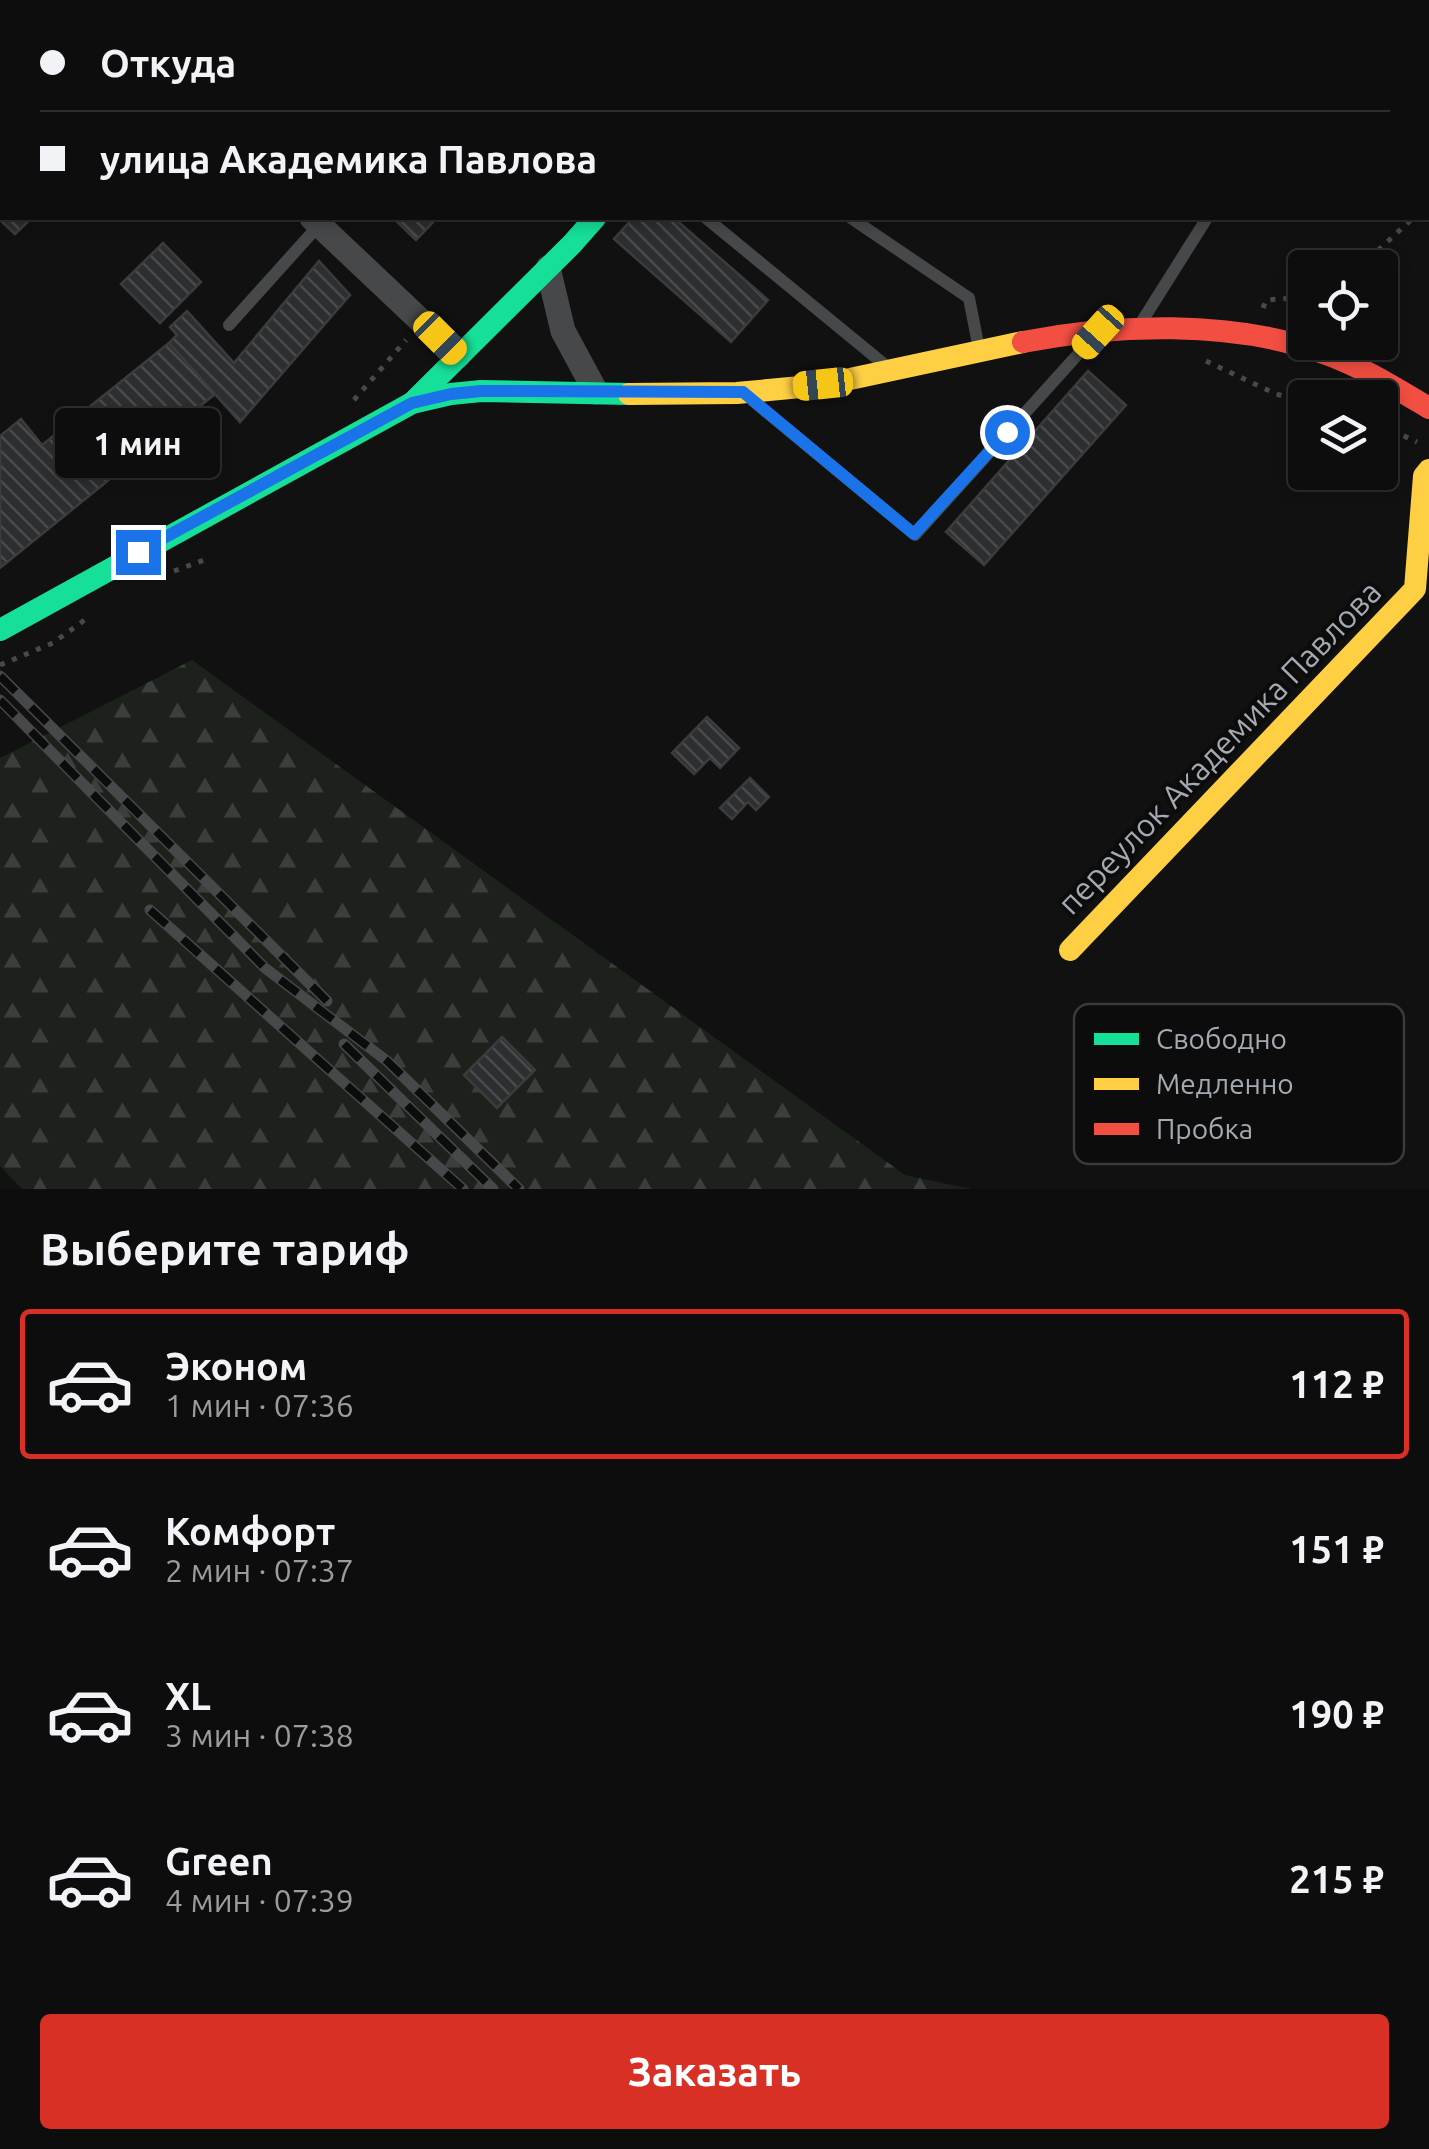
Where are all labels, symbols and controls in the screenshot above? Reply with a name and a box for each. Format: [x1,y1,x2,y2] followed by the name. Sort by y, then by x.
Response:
[100,42,236,84] text: Откуда
[100,138,597,180] text: улица Академика Павлова
[1288,250,1398,490] map controls
[1288,250,1398,360] button: locate
[1067,300,1129,364] car
[408,306,472,370] car
[792,366,854,402] car
[1288,380,1398,490] button: layers
[56,407,220,477] callout: 1 мин
[985,410,1030,455] route start
[93,425,182,461] text: 1 мин
[116,530,161,575] route end
[1050,573,1388,921] street label: переулок Академика Павлова
[1074,1004,1404,1164] legend
[1156,1023,1287,1054] text: Свободно
[1156,1068,1294,1099] text: Медленно
[1156,1113,1253,1144] text: Пробка
[40,1223,410,1274] text: Выберите тариф
[45,1339,135,1429] icon: car
[165,1345,307,1387] text: Эконом
[1289,1363,1384,1405] text: 112 ₽
[165,1387,354,1423] text: 1 мин · 07:36
[45,1504,135,1594] icon: car
[165,1510,335,1552] text: Комфорт
[1289,1528,1384,1570] text: 151 ₽
[165,1552,354,1588] text: 2 мин · 07:37
[45,1669,135,1759] icon: car
[165,1675,211,1717] text: XL
[1289,1693,1384,1735] text: 190 ₽
[165,1717,354,1753] text: 3 мин · 07:38
[45,1834,135,1924] icon: car
[165,1840,273,1882] text: Green
[1289,1858,1384,1900] text: 215 ₽
[165,1882,354,1918] text: 4 мин · 07:39
[40,2014,1389,2129] button: Заказать

